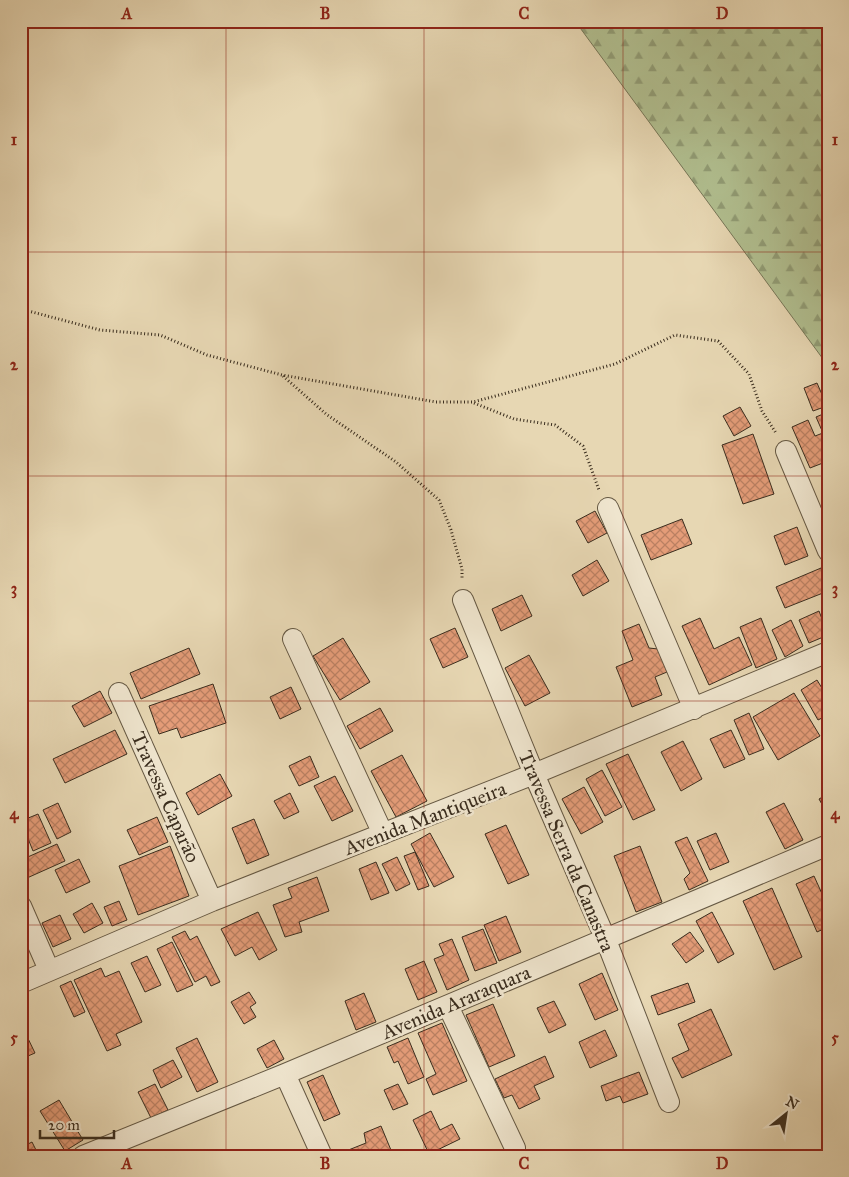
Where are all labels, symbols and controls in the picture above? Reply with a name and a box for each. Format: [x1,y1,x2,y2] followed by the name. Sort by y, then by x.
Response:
[121,4,133,23] text: A
[320,4,330,23] text: B
[519,4,530,23] text: C
[716,4,729,23] text: D
[11,130,18,149] text: 1
[832,130,839,149] text: 1
[10,355,19,374] text: 2
[831,355,840,374] text: 2
[11,579,17,599] text: 3
[832,579,838,599] text: 3
[126,728,206,866] street label: Travessa Caparão
[514,747,620,956] street label: Travessa Serra da Canastra
[340,776,510,861] street label: Avenida Mantiqueira
[10,804,20,824] text: 4
[831,804,841,824] text: 4
[377,960,535,1045] street label: Avenida Araraquara
[10,1028,18,1047] text: 5
[831,1028,839,1047] text: 5
[762,1090,812,1140] north arrow
[783,1093,802,1114] text: N
[40,1107,114,1139] scale bar
[48,1116,80,1134] text: 20 m
[121,1154,133,1173] text: A
[320,1154,330,1173] text: B
[519,1154,530,1173] text: C
[716,1154,729,1173] text: D

